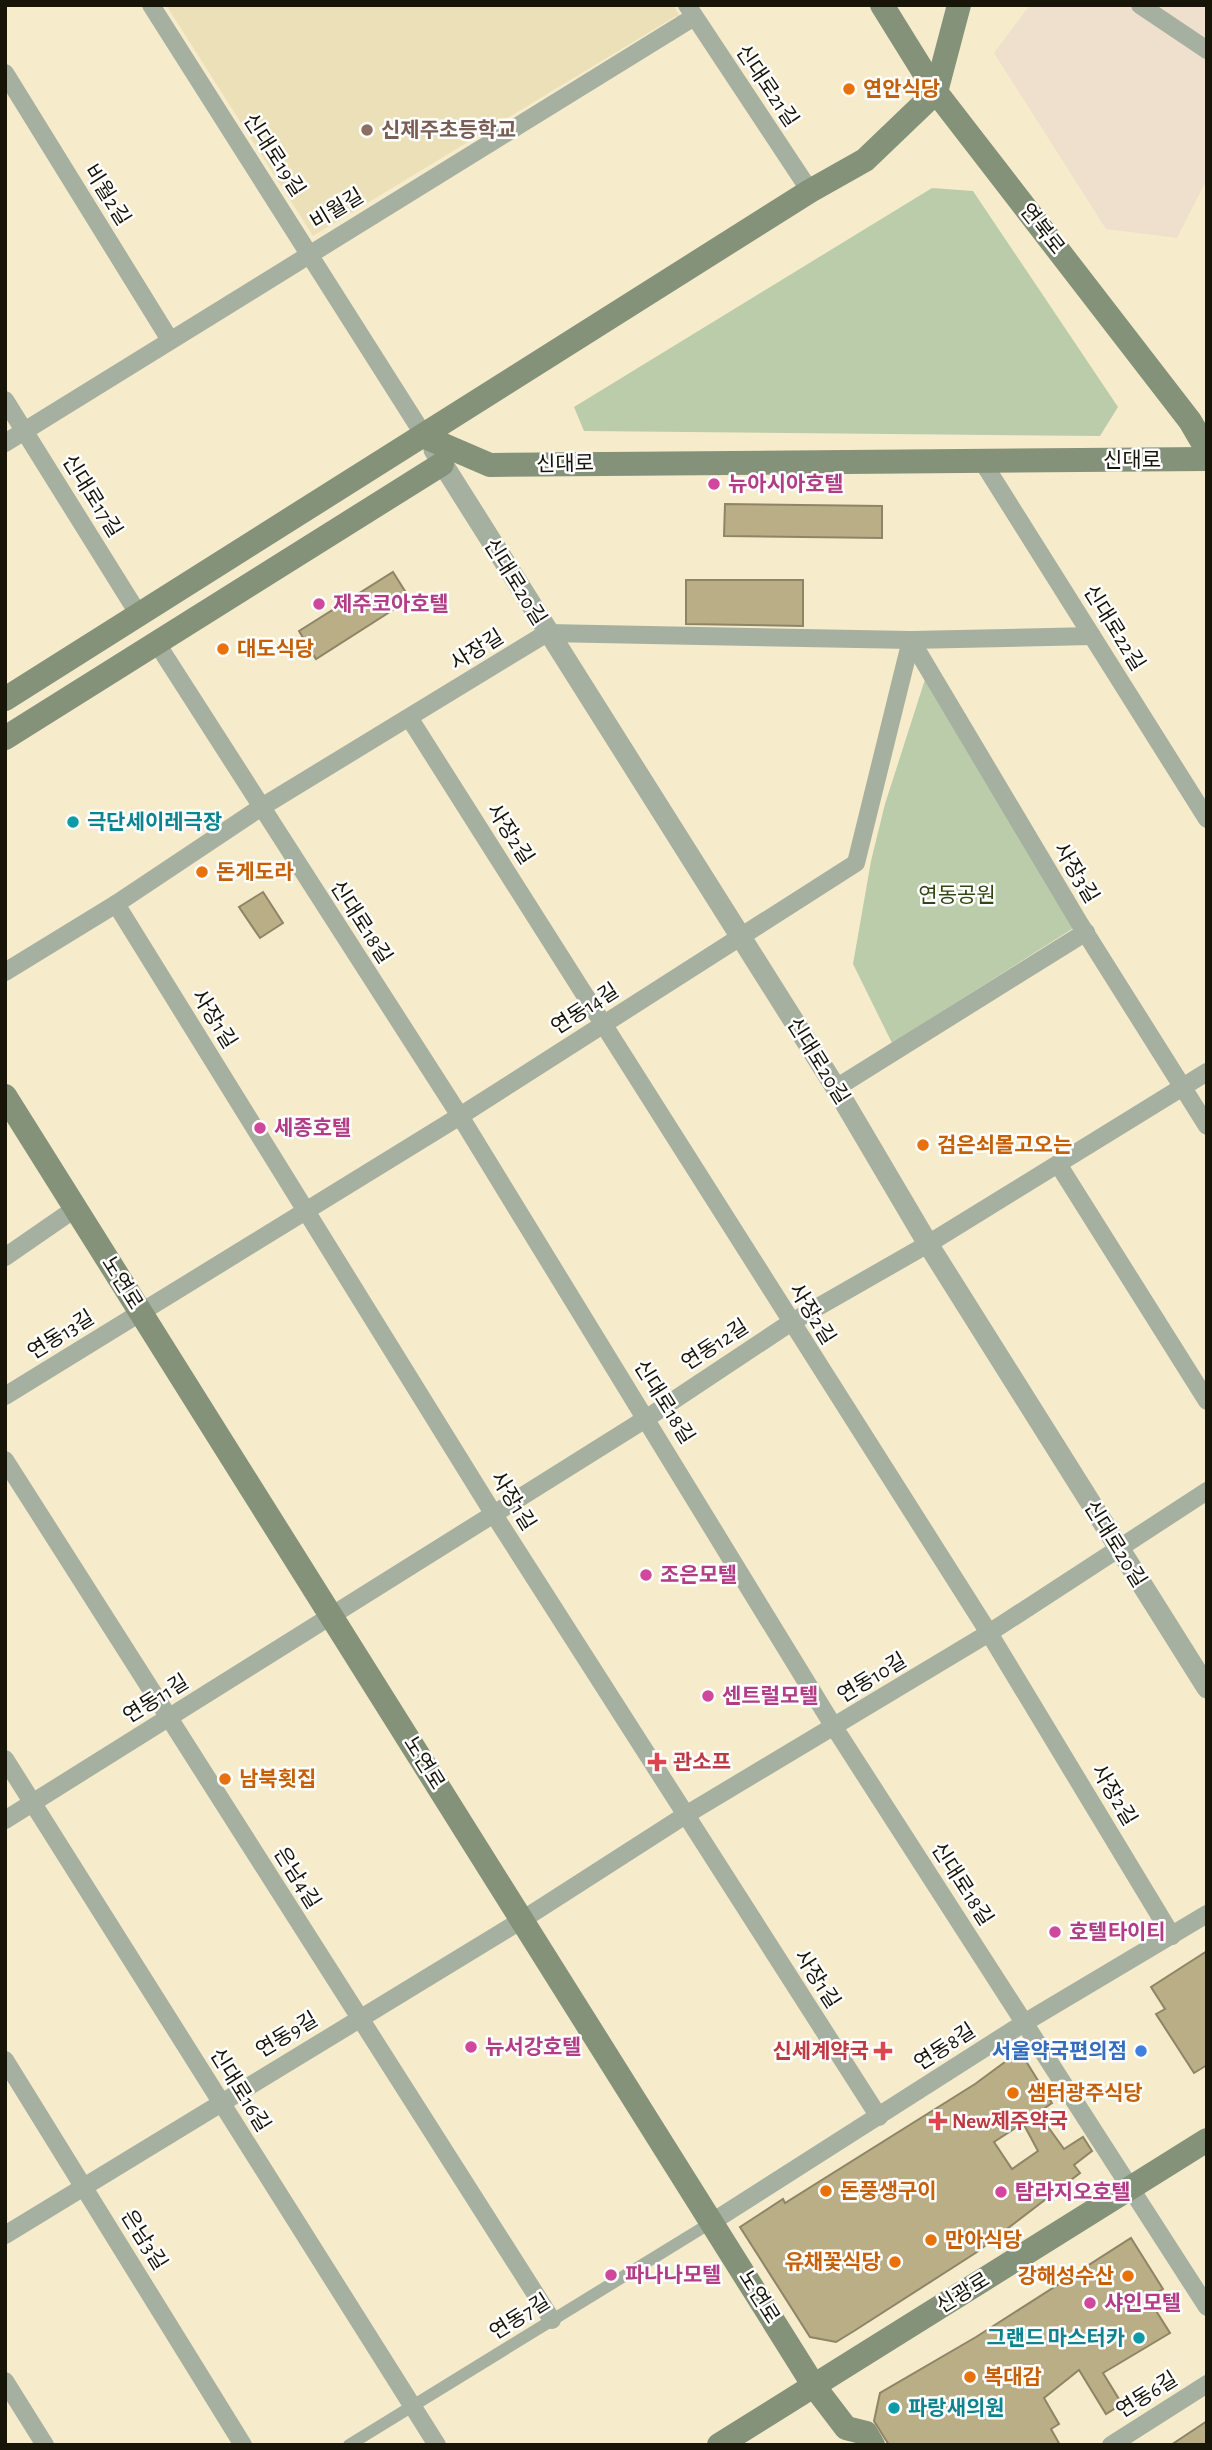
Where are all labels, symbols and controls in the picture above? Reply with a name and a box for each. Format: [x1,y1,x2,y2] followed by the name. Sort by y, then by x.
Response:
[732,41,803,131] street label: 신대로21길
[863,78,940,100] place label: 연안식당
[841,81,857,97] marker: 연안식당
[239,109,309,200] street label: 신대로19길
[381,119,516,141] place label: 신제주초등학교
[359,122,375,138] marker: 신제주초등학교
[80,160,135,229] street label: 비월2길
[306,184,367,233] street label: 비월길
[1016,199,1069,258] street label: 연북로
[1103,449,1161,471] street label: 신대로
[58,450,126,541] street label: 신대로17길
[536,452,594,475] street label: 신대로
[728,473,844,495] place label: 뉴아시아호텔
[706,476,722,492] marker: 뉴아시아호텔
[480,534,551,629] street label: 신대로20길
[1080,581,1149,674] street label: 신대로22길
[333,593,449,615] place label: 제주코아호텔
[311,596,327,612] marker: 제주코아호텔
[446,625,507,674] street label: 사장길
[237,638,314,660] place label: 대도식당
[215,641,231,657] marker: 대도식당
[483,799,538,868] street label: 사장2길
[87,811,222,833] place label: 극단세이레극장
[65,814,81,830] marker: 극단세이레극장
[1050,839,1103,907] street label: 사장3길
[216,861,294,883] place label: 돈게도라
[194,864,210,880] marker: 돈게도라
[326,876,396,967] street label: 신대로18길
[918,884,996,906] park label: 연동공원
[547,979,622,1038] street label: 연동14길
[188,985,241,1052] street label: 사장1길
[783,1013,854,1108] street label: 신대로20길
[274,1117,351,1139] place label: 세종호텔
[252,1120,268,1136] marker: 세종호텔
[937,1134,1072,1156] place label: 검은쇠몰고오는
[915,1137,931,1153] marker: 검은쇠몰고오는
[98,1252,147,1313] street label: 노연로
[785,1279,840,1348] street label: 사장2길
[24,1306,98,1363] street label: 연동13길
[677,1315,752,1374] street label: 연동12길
[630,1356,699,1448] street label: 신대로18길
[487,1467,540,1534] street label: 사장1길
[1080,1496,1151,1591] street label: 신대로20길
[660,1564,737,1586] place label: 조은모텔
[638,1567,654,1583] marker: 조은모텔
[833,1648,910,1707] street label: 연동10길
[119,1670,192,1727] street label: 연동11길
[722,1685,819,1707] place label: 센트럴모텔
[700,1688,716,1704] marker: 센트럴모텔
[400,1732,449,1793] street label: 노연로
[673,1751,731,1773] place label: 관소프
[647,1752,667,1772] marker: 관소프
[1088,1760,1141,1829] street label: 사장2길
[239,1768,316,1790] place label: 남북횟집
[217,1771,233,1787] marker: 남북횟집
[927,1838,997,1929] street label: 신대로18길
[270,1843,325,1912] street label: 은남4길
[1069,1921,1166,1943] place label: 호텔타이티
[1047,1924,1063,1940] marker: 호텔타이티
[790,1945,844,2012] street label: 사장1길
[252,2008,321,2061] street label: 연동9길
[910,2019,979,2074] street label: 연동8길
[485,2036,582,2058] place label: 뉴서강호텔
[463,2039,479,2055] marker: 뉴서강호텔
[772,2040,869,2062] place label: 신세계약국
[992,2040,1127,2062] place label: 서울약국편의점
[875,2043,891,2059] marker: 신세계약국
[1133,2043,1149,2059] marker: 서울약국편의점
[206,2044,275,2136] street label: 신대로16길
[1027,2082,1143,2104] place label: 샘터광주식당
[1005,2085,1021,2101] marker: 샘터광주식당
[952,2110,1068,2132] place label: New제주약국
[930,2113,946,2129] marker: New제주약국
[840,2180,937,2202] place label: 돈풍생구이
[1015,2181,1131,2203] place label: 탐라지오호텔
[818,2183,834,2199] marker: 돈풍생구이
[993,2184,1009,2200] marker: 탐라지오호텔
[117,2206,171,2274] street label: 은남3길
[945,2229,1022,2251] place label: 만아식당
[923,2232,939,2248] marker: 만아식당
[784,2251,881,2273] place label: 유채꽃식당
[887,2254,903,2270] marker: 유채꽃식당
[625,2264,722,2286] place label: 파나나모텔
[1017,2265,1114,2287] place label: 강해성수산
[735,2266,784,2327] street label: 노연로
[603,2267,619,2283] marker: 파나나모텔
[932,2268,993,2317] street label: 신광로
[1120,2268,1136,2284] marker: 강해성수산
[486,2290,554,2344] street label: 연동7길
[1104,2292,1181,2314] place label: 샤인모텔
[1082,2295,1098,2311] marker: 샤인모텔
[987,2327,1125,2349] place label: 그랜드 마스터카
[1131,2330,1147,2346] marker: 그랜드 마스터카
[984,2366,1042,2388] place label: 복대감
[1112,2367,1181,2422] street label: 연동6길
[962,2369,978,2385] marker: 복대감
[908,2397,1005,2419] place label: 파랑새의원
[886,2400,902,2416] marker: 파랑새의원

